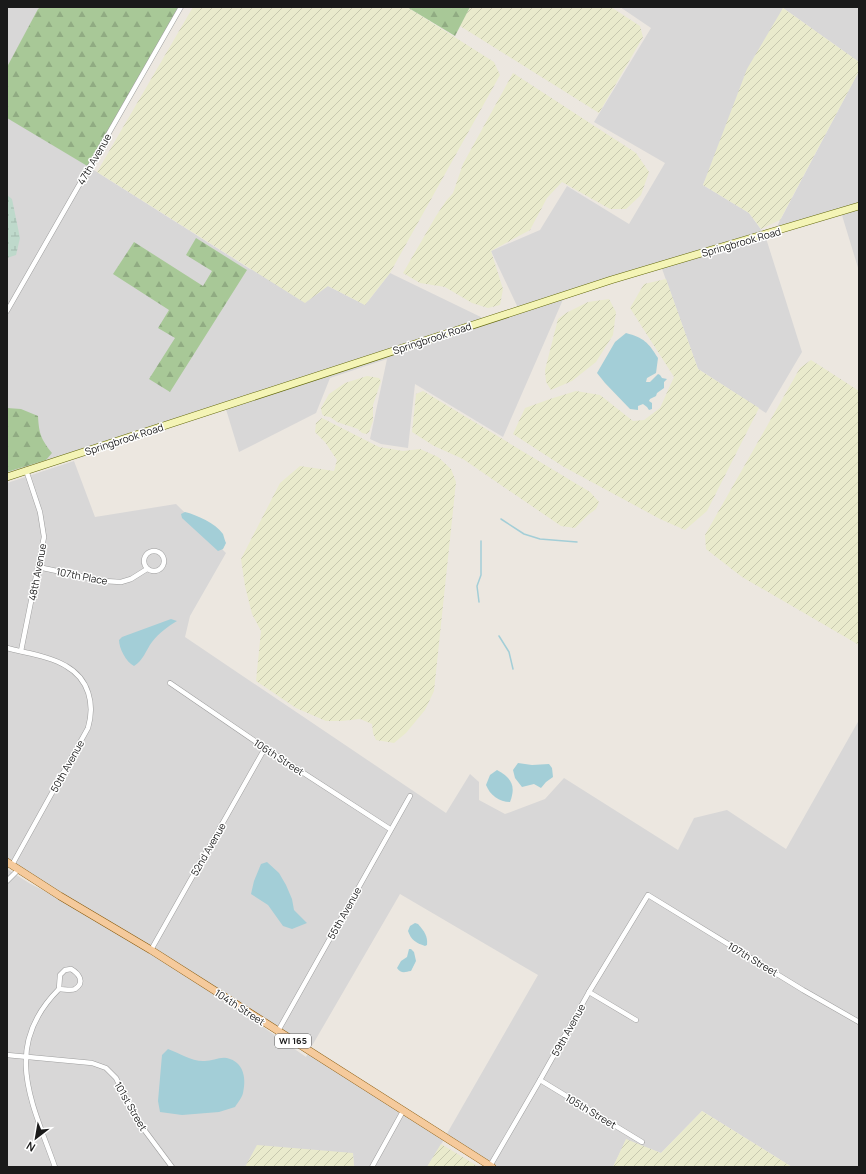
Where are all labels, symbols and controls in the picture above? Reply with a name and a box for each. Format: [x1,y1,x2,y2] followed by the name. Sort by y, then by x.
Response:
[74,131,114,187] street label: 47th Avenue
[700,224,782,260] street label: Springbrook Road
[391,319,473,357] street label: Springbrook Road
[83,420,165,458] street label: Springbrook Road
[25,542,49,602] street label: 48th Avenue
[55,564,109,588] street label: 107th Place
[251,735,307,779] street label: 106th Street
[47,737,87,795] street label: 50th Avenue
[187,820,229,878] street label: 52nd Avenue
[324,884,364,942] street label: 55th Avenue
[725,938,781,980] street label: 107th Street
[212,986,268,1028] street label: 104th Street
[548,1001,588,1059] street label: 59th Avenue
[275,1034,311,1048] road number: WI 165
[111,1079,151,1133] street label: 101st Street
[563,1090,619,1132] street label: 105th Street
[16,1118,56,1158] north arrow
[23,1138,38,1155] text: N

